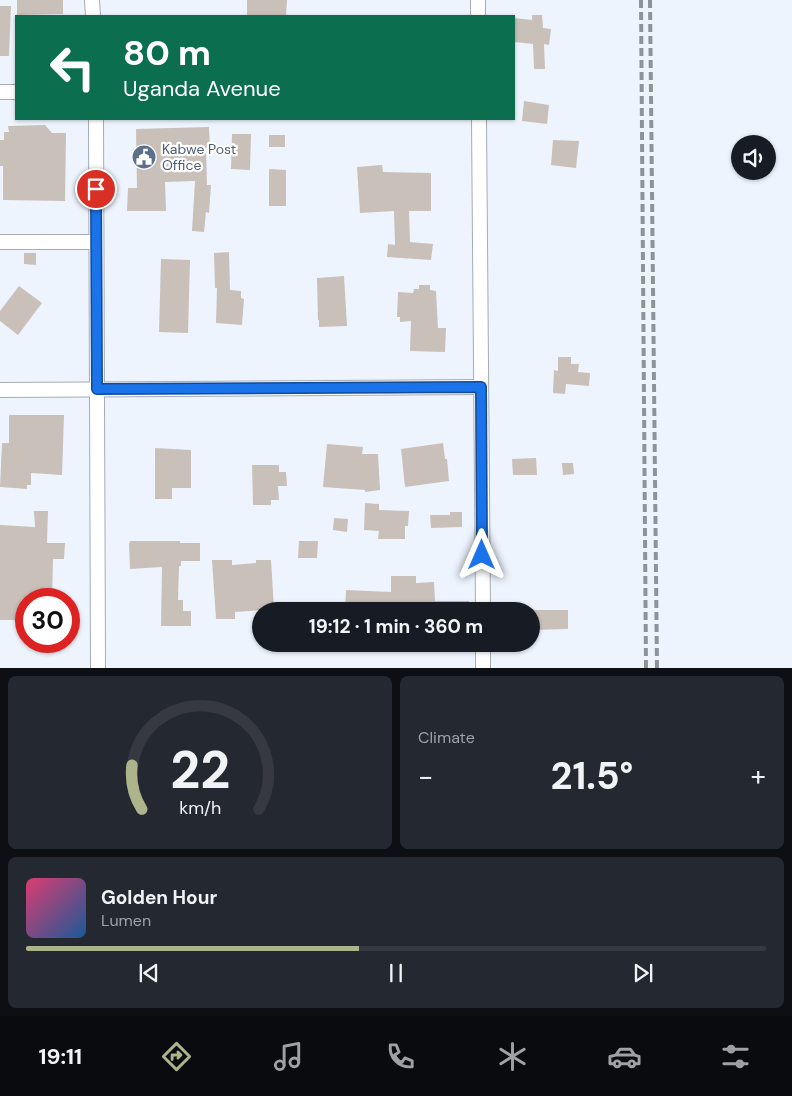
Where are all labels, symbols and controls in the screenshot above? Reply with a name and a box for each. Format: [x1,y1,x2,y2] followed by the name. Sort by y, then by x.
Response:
[123,30,211,76] text: 80 m
[40,35,105,100] icon: left
[123,74,281,103] text: Uganda Avenue
[731,135,776,180] map controls
[731,135,776,180] button: sound
[162,140,236,174] place label: Kabwe Post Office
[131,144,157,170] public building icon: Kabwe Post Office
[75,168,117,210] pin
[82,175,110,203] icon: arrive
[455,528,507,580] position arrow
[15,588,80,653] speed limit sign: 30
[309,614,483,639] text: 19:12 · 1 min · 360 m
[418,727,475,748] text: Climate
[170,736,230,804] text: 22
[551,751,633,801] text: 21.5°
[418,758,433,795] text: −
[751,758,766,795] text: +
[179,796,221,820] text: km/h
[101,885,217,910] text: Golden Hour
[101,910,151,931] text: Lumen
[135,959,163,987] icon: previous
[382,959,410,987] icon: pause
[629,959,657,987] icon: next
[159,1039,194,1074] icon: directions
[271,1039,306,1074] icon: music
[383,1039,418,1074] icon: phone
[495,1039,530,1074] icon: climate
[607,1039,642,1074] icon: car
[718,1039,753,1074] icon: filters
[38,1042,82,1071] text: 19:11

